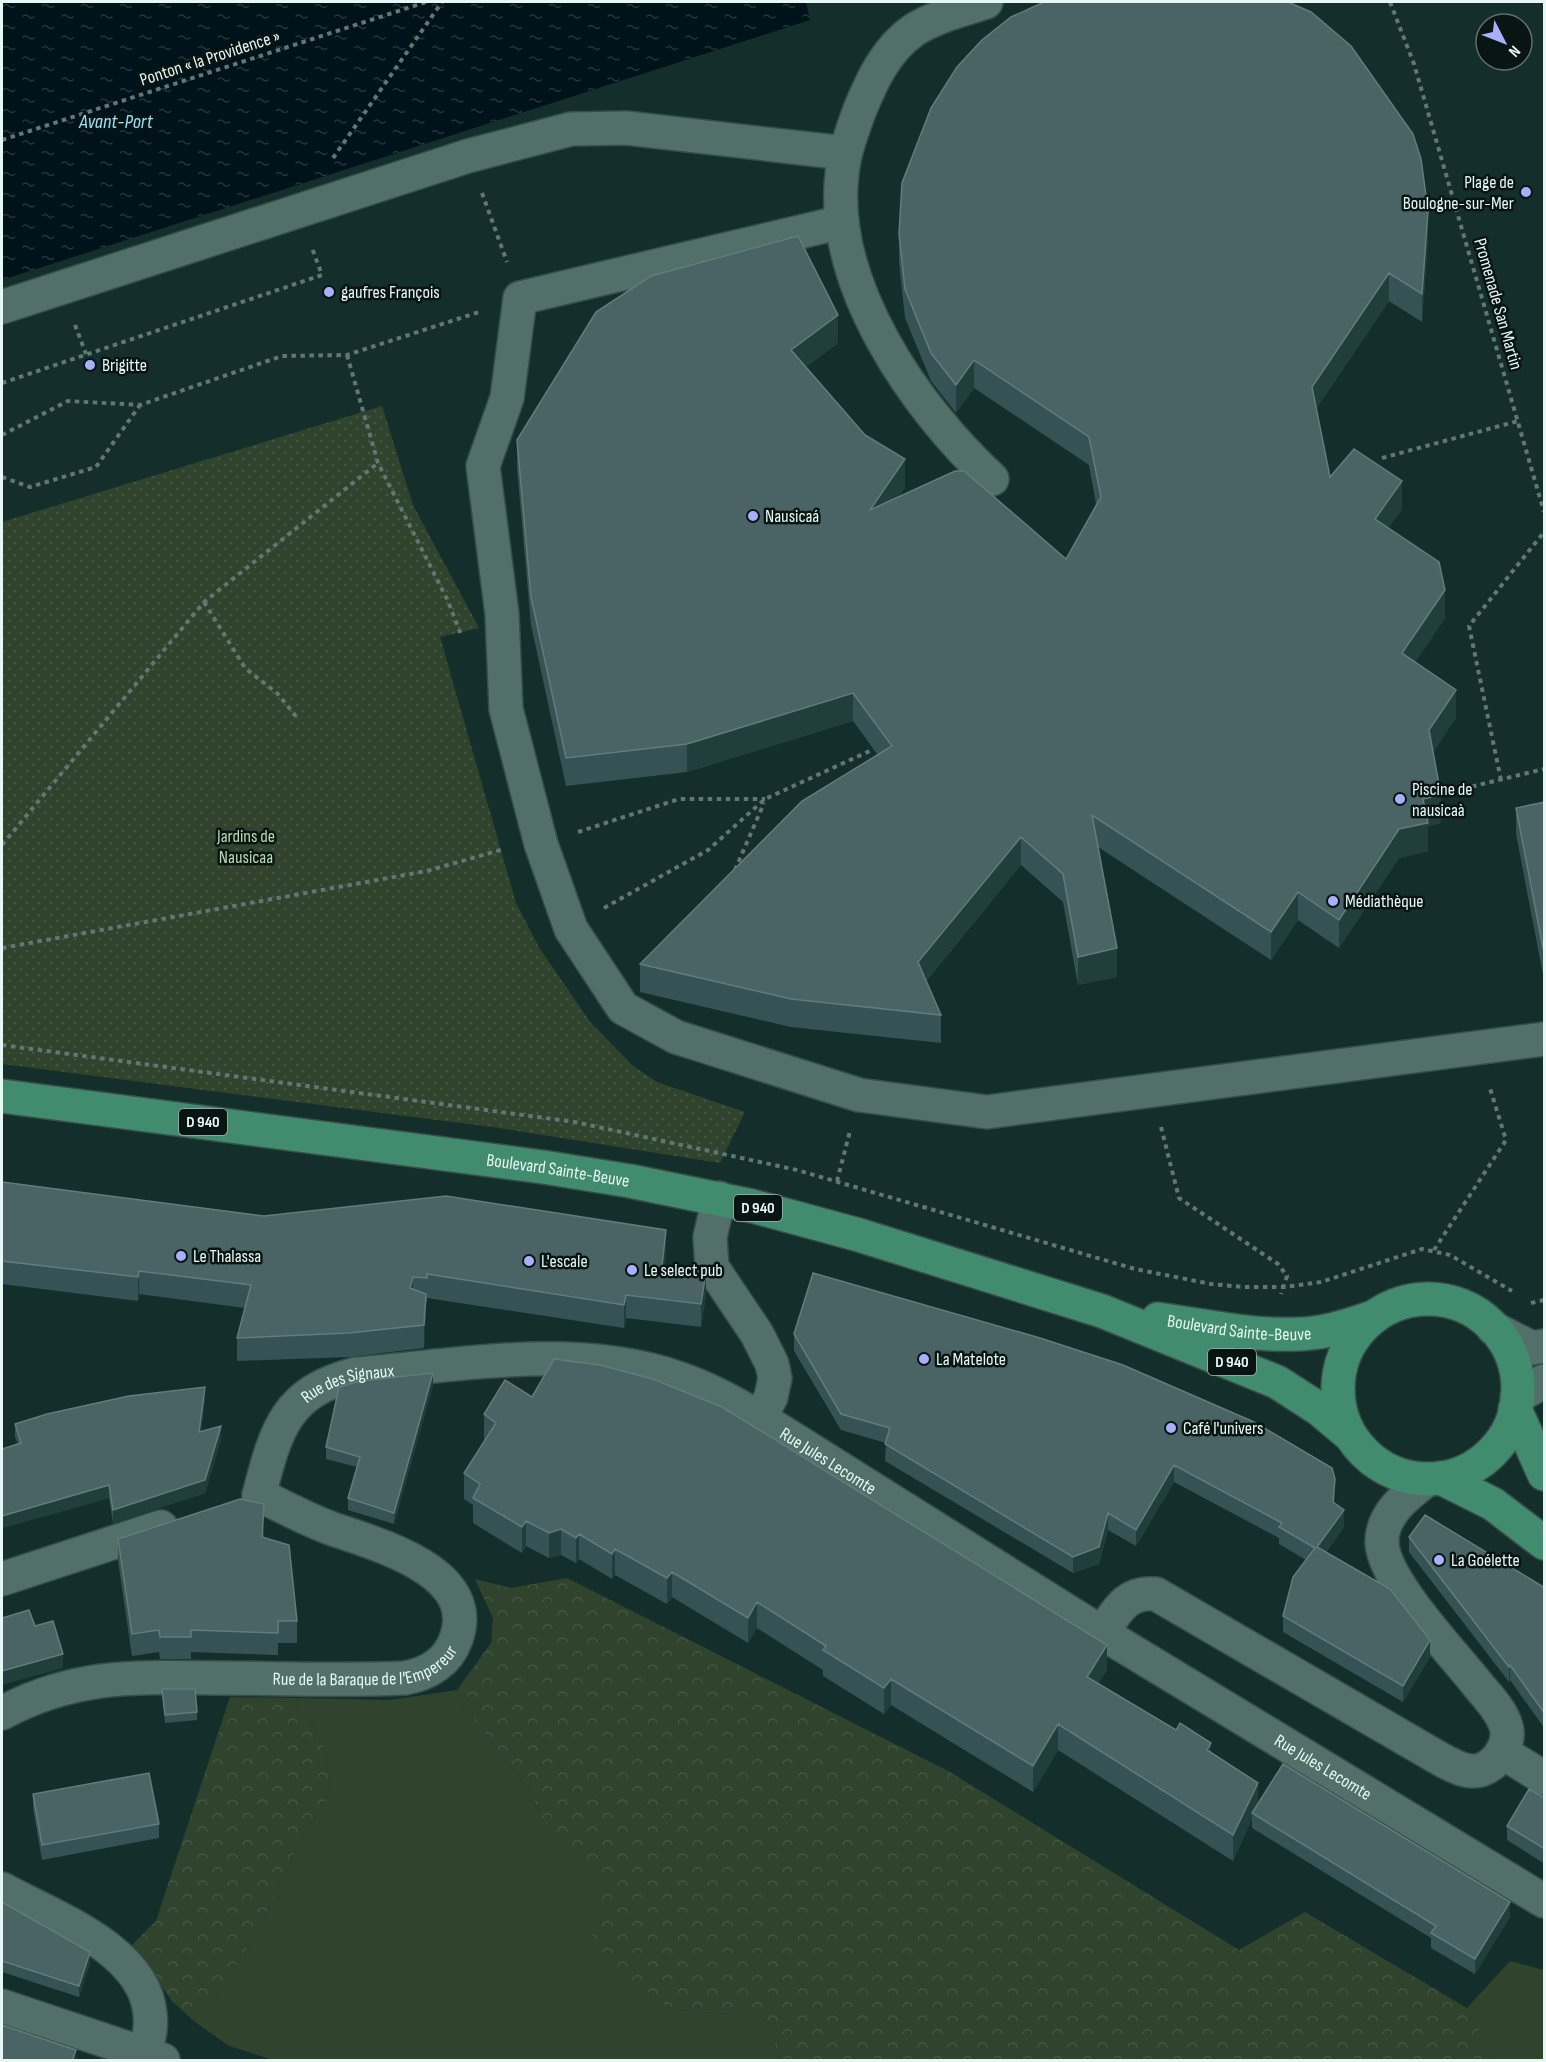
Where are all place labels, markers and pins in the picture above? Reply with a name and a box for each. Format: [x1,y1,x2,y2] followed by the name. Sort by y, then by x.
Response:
[1403,172,1514,214] place label: Plage de Boulogne-sur-Mer
[1519,185,1533,199] marker: Plage de Boulogne-sur-Mer
[341,282,440,303] place label: gaufres François
[322,285,336,299] marker: gaufres François
[102,355,147,376] place label: Brigitte
[83,358,97,372] marker: Brigitte
[765,506,819,527] place label: Nausicaá
[746,509,760,523] marker: Nausicaá
[1412,779,1473,821] place label: Piscine de nausicaà
[1393,792,1407,806] marker: Piscine de nausicaà
[1345,891,1423,912] place label: Médiathèque
[1326,894,1340,908] marker: Médiathèque
[193,1246,261,1267] place label: Le Thalassa
[174,1249,188,1263] marker: Le Thalassa
[541,1251,588,1272] place label: L'escale
[522,1254,536,1268] marker: L'escale
[644,1260,723,1281] place label: Le select pub
[625,1263,639,1277] marker: Le select pub
[936,1349,1006,1370] place label: La Matelote
[917,1352,931,1366] marker: La Matelote
[1183,1418,1263,1439] place label: Café l'univers
[1164,1421,1178,1435] marker: Café l'univers
[1451,1550,1520,1571] place label: La Goélette
[1432,1553,1446,1567] marker: La Goélette

